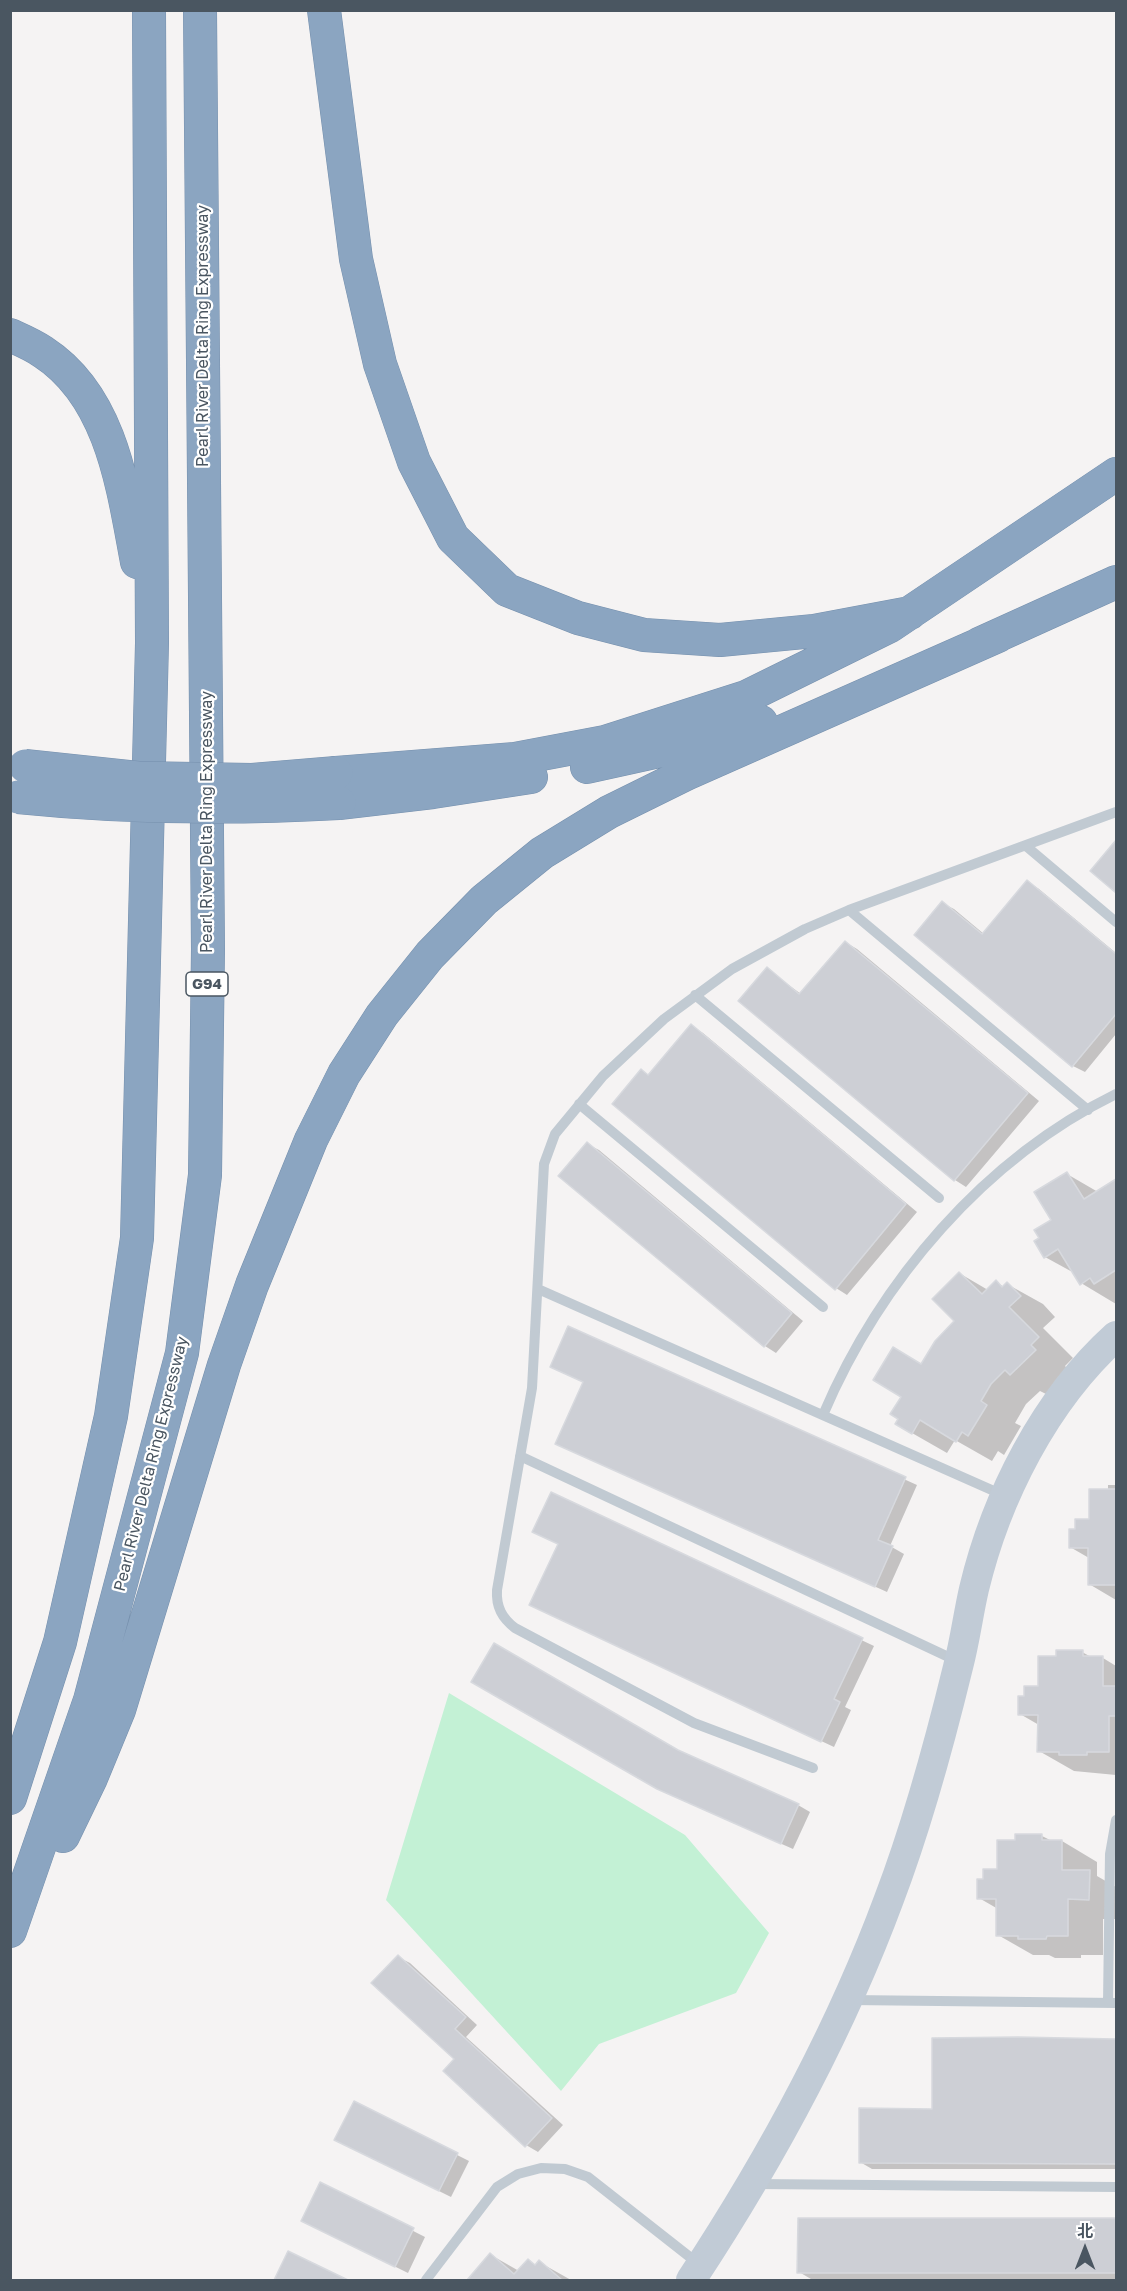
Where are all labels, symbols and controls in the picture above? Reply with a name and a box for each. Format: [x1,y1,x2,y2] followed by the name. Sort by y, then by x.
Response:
[193,205,213,467] street label: Pearl River Delta Ring Expressway
[197,691,217,953] street label: Pearl River Delta Ring Expressway
[186,972,228,996] road number: G94
[110,1335,192,1593] street label: Pearl River Delta Ring Expressway
[1055,2219,1115,2279] north arrow
[1077,2221,1093,2241] text: 北

